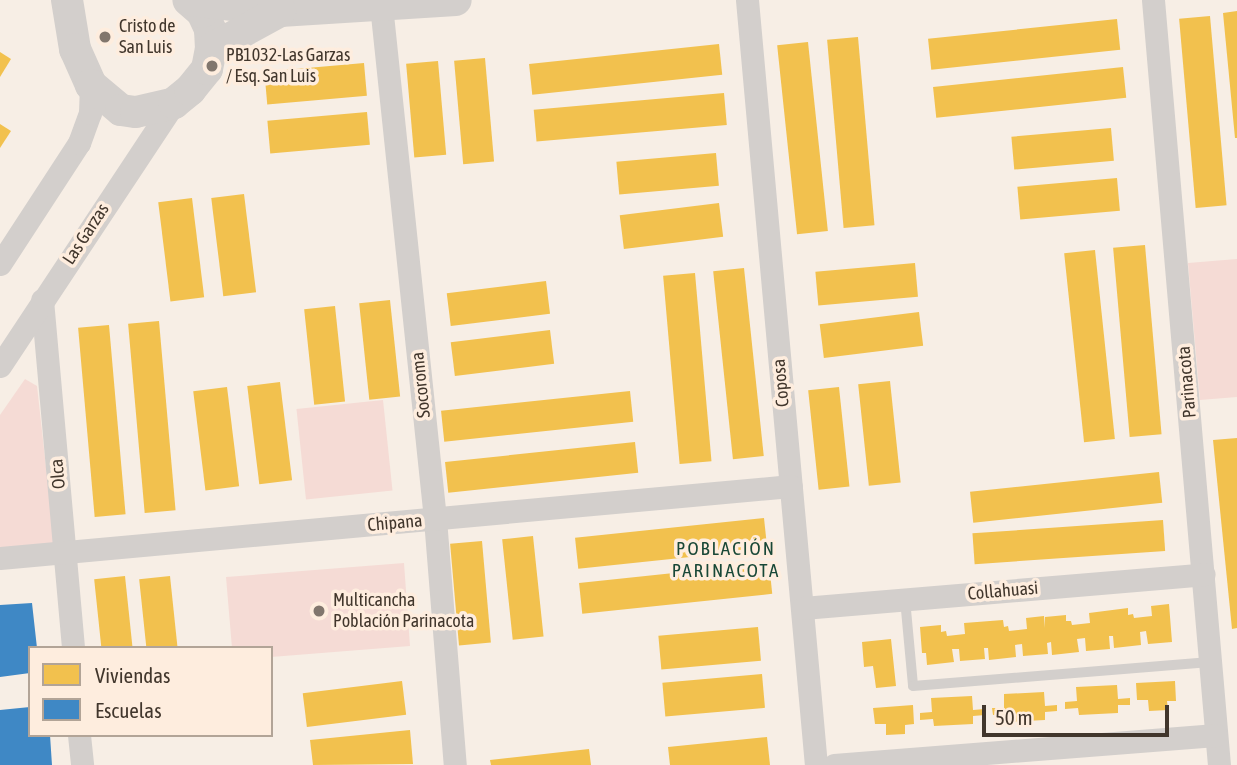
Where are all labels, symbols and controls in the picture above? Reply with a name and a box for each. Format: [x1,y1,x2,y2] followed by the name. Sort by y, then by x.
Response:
[119,16,176,58] place label: Cristo de San Luis
[97,29,113,45] marker: Cristo de San Luis
[226,45,350,88] place label: PB1032-Las Garzas / Esq. San Luis
[204,58,220,74] marker: PB1032-Las Garzas / Esq. San Luis
[58,199,114,269] street label: Las Garzas
[1173,345,1201,419] street label: Parinacota
[407,351,435,419] street label: Socoroma
[768,358,794,408] street label: Coposa
[46,458,70,490] street label: Olca
[367,510,423,536] street label: Chipana
[673,538,779,582] district label: POBLACIÓN PARINACOTA
[967,577,1039,605] street label: Collahuasi
[333,590,474,632] place label: Multicancha Población Parinacota
[311,603,327,619] marker: Multicancha Población Parinacota
[28,646,273,737] legend
[95,663,170,687] text: Viviendas
[985,692,1172,736] scale bar
[95,698,162,722] text: Escuelas
[995,705,1033,729] text: 50 m

